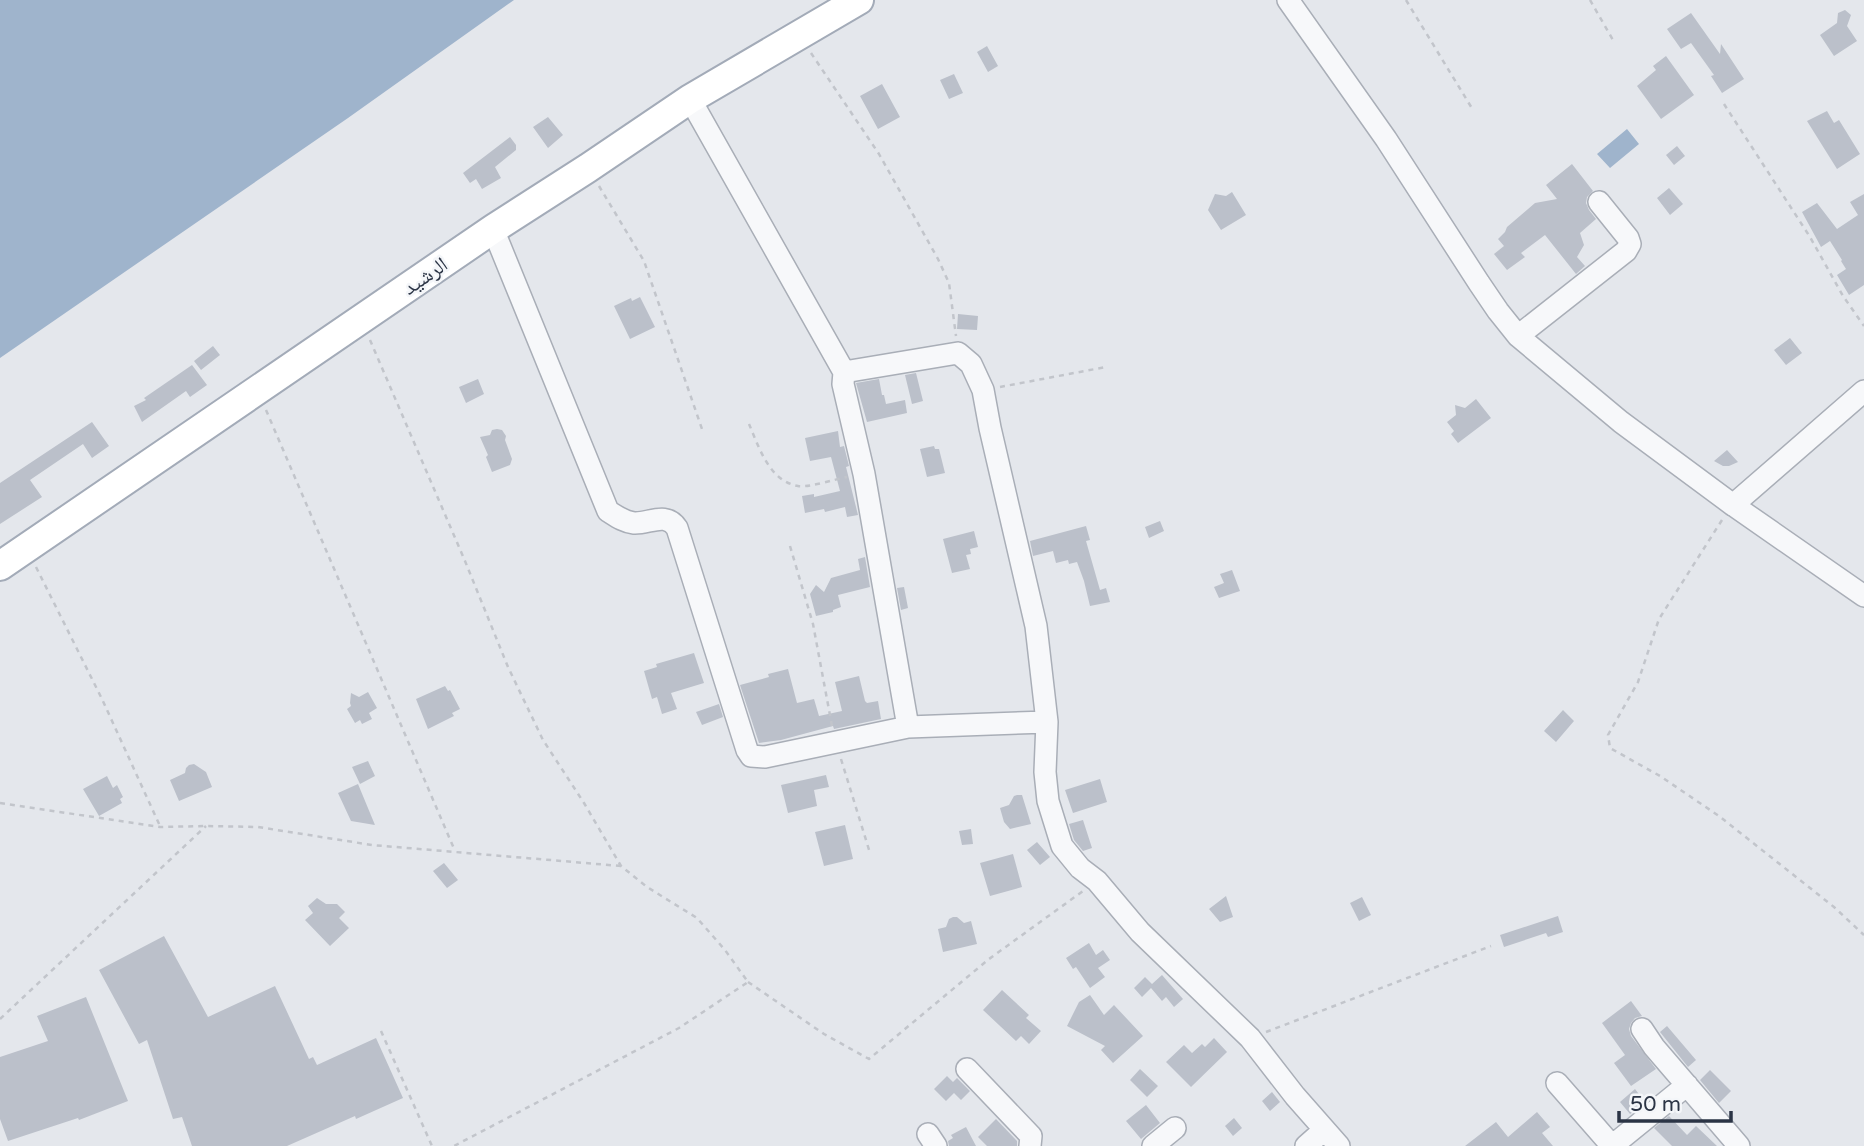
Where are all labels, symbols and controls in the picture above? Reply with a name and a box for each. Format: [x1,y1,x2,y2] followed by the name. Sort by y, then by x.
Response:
[398,252,453,301] street label: الرشيد
[1619,1080,1731,1124] scale bar
[1630,1092,1681,1117] text: 50 m

